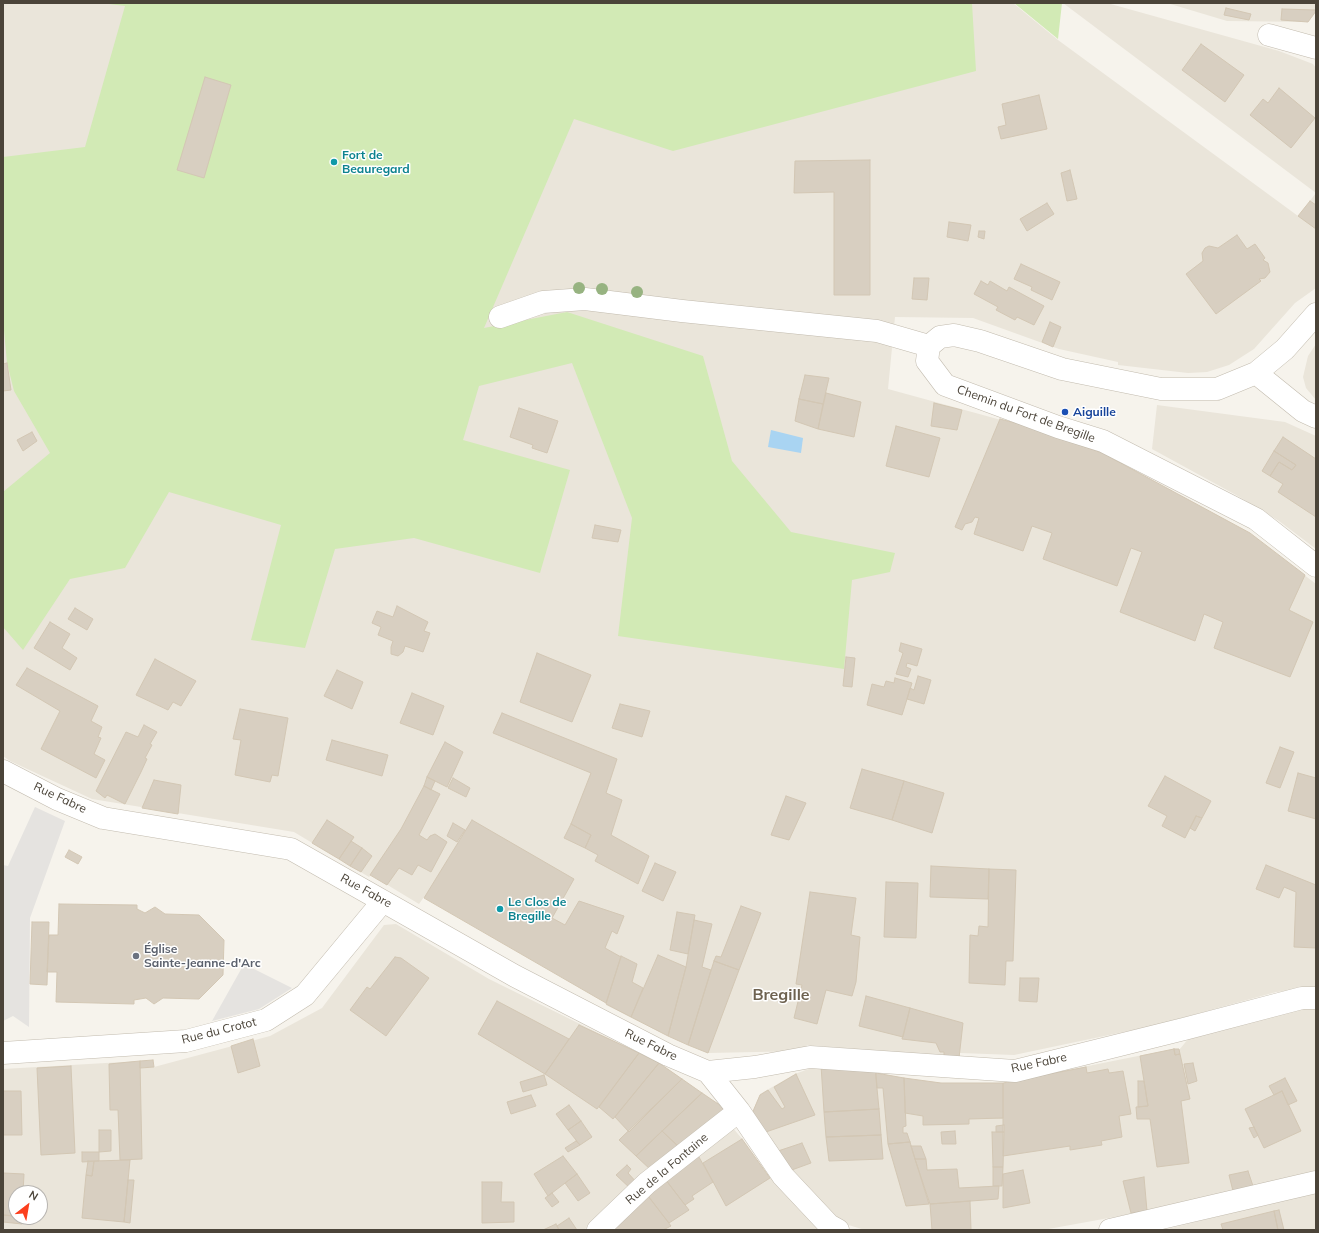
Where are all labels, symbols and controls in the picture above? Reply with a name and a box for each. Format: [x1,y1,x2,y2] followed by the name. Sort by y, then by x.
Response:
[342,148,410,176] place label: Fort de Beauregard
[329,157,339,167] marker: Fort de Beauregard
[955,382,1097,446] street label: Chemin du Fort de Bregille
[1073,405,1116,419] place label: Aiguille
[1060,407,1070,417] marker: Aiguille
[31,780,89,816] street label: Rue Fabre
[338,871,394,911] street label: Rue Fabre
[508,895,566,923] place label: Le Clos de Bregille
[495,904,505,914] marker: Le Clos de Bregille
[144,942,261,970] place label: Église Sainte-Jeanne-d'Arc
[131,951,141,961] marker: Église Sainte-Jeanne-d'Arc
[752,985,810,1005] district label: Bregille
[180,1015,258,1047] street label: Rue du Crotot
[622,1026,680,1064] street label: Rue Fabre
[1010,1050,1068,1076] street label: Rue Fabre
[623,1130,711,1208] street label: Rue de la Fontaine
[8,1185,48,1225] north arrow
[26,1187,41,1204] text: N

